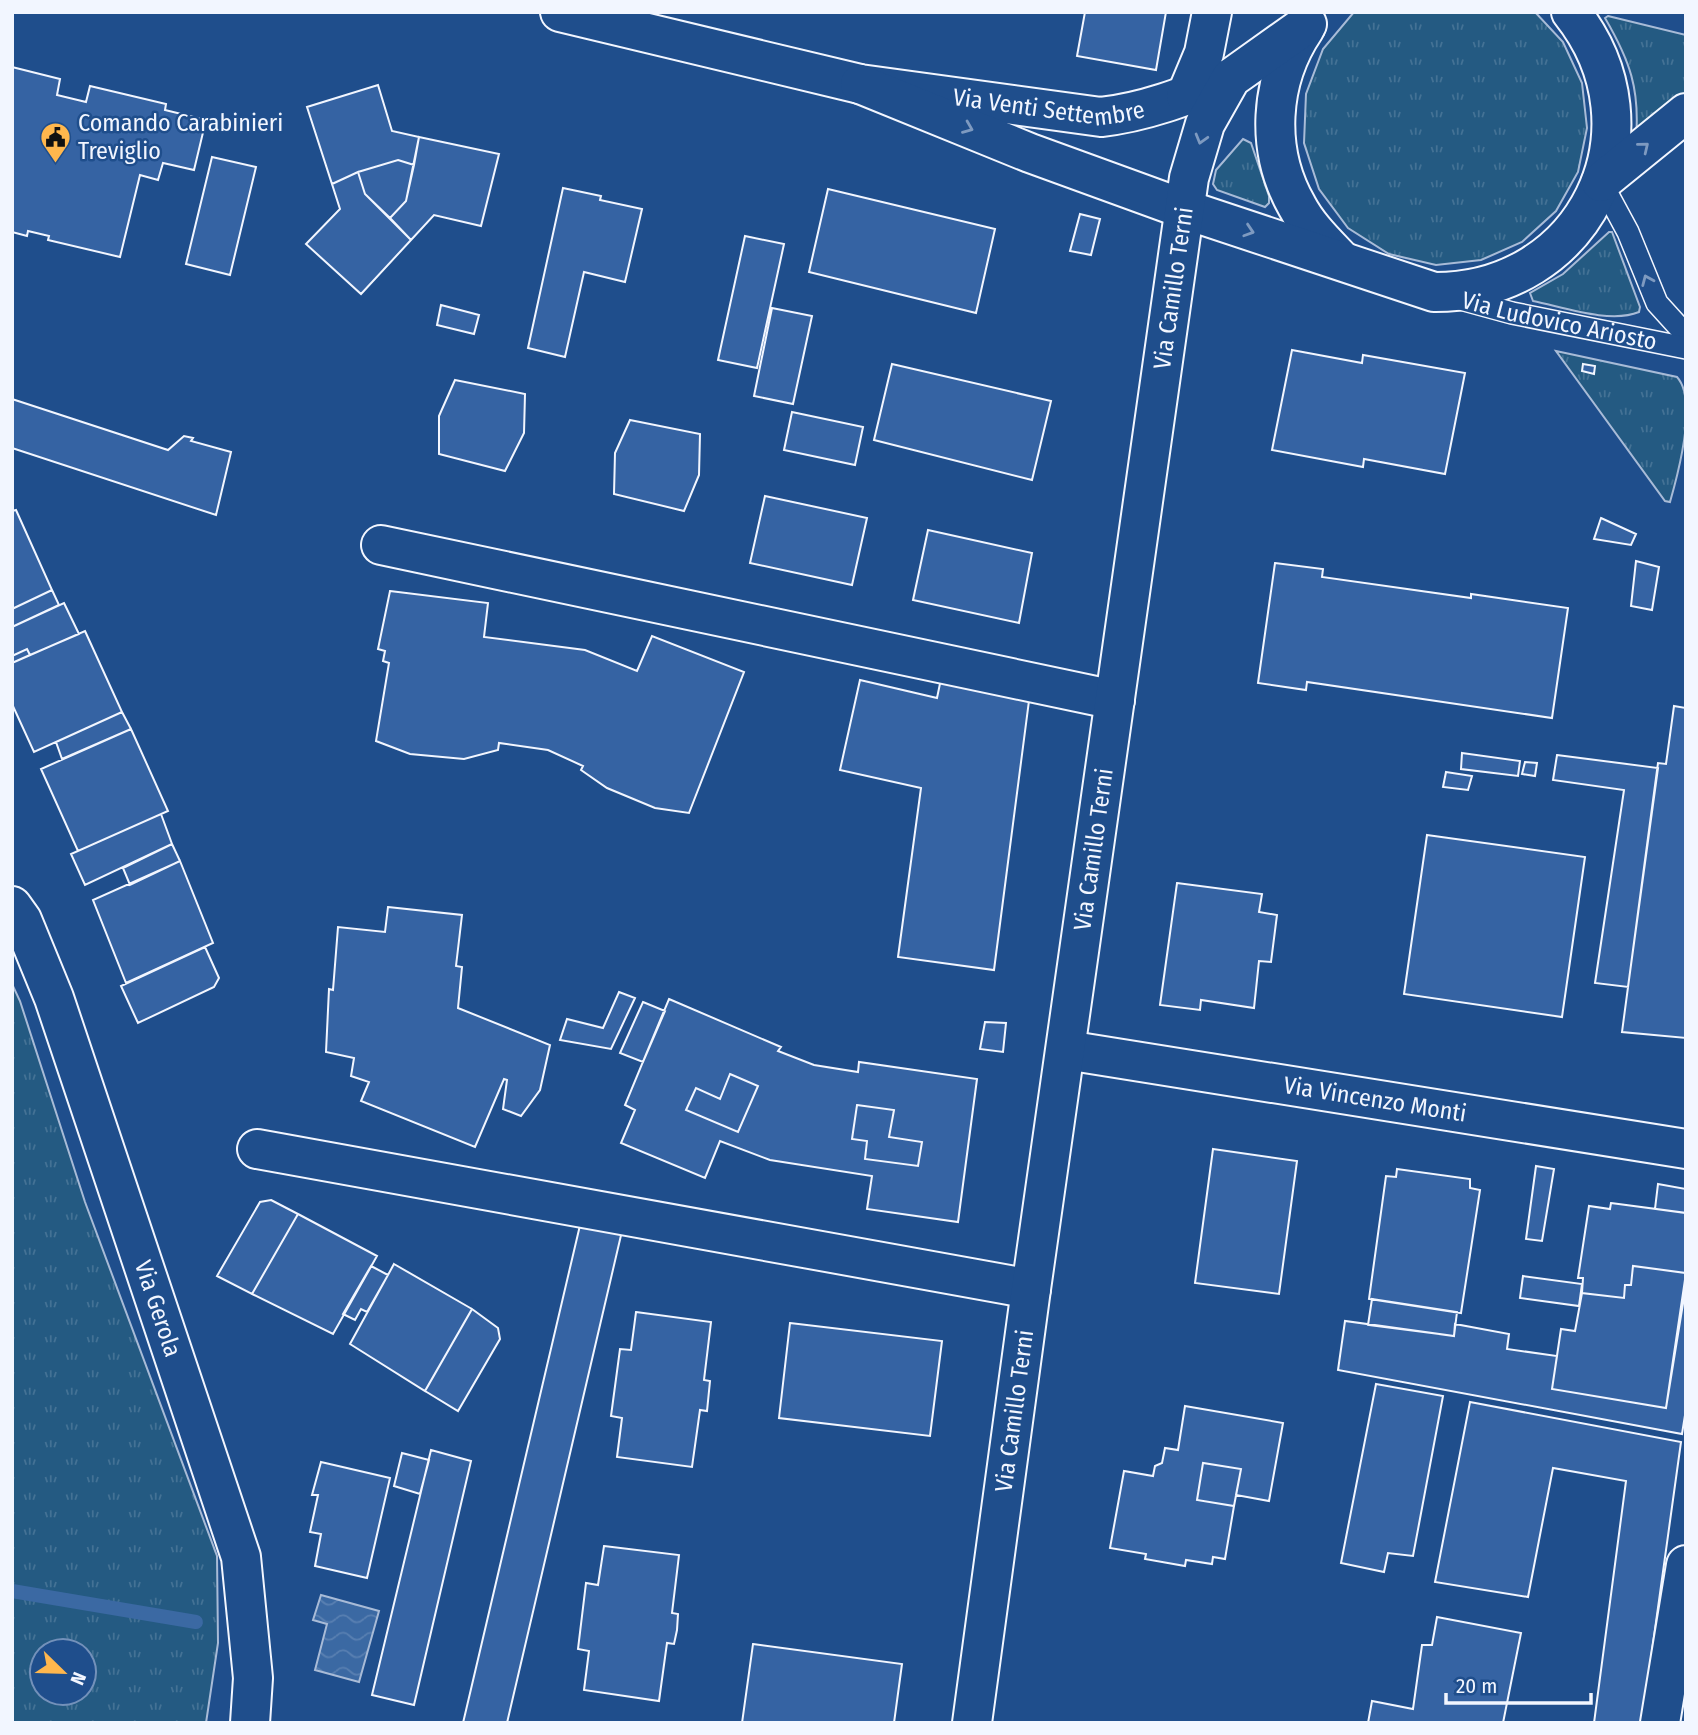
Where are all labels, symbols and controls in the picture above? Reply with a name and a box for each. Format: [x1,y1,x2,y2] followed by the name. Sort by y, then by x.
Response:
[951,83,1147,132] street label: Via Venti Settembre
[78,109,283,165] place label: Comando Carabinieri Treviglio
[38,120,72,164] public building icon: Comando Carabinieri Treviglio
[961,120,974,134] one-way arrow
[1194,133,1209,145] one-way arrow
[1636,143,1648,156] one-way arrow
[1148,205,1199,371] street label: Via Camillo Terni
[1242,222,1254,237] one-way arrow
[1642,274,1656,286] one-way arrow
[1459,286,1659,356] street label: Via Ludovico Ariosto
[1068,766,1119,932] street label: Via Camillo Terni
[1282,1071,1469,1128] street label: Via Vincenzo Monti
[129,1257,187,1360] street label: Via Gerola
[990,1328,1039,1494] street label: Via Camillo Terni
[28,1637,98,1707] north arrow
[1446,1662,1591,1706] scale bar
[65,1669,91,1688] text: N
[1456,1673,1497,1699] text: 20 m

